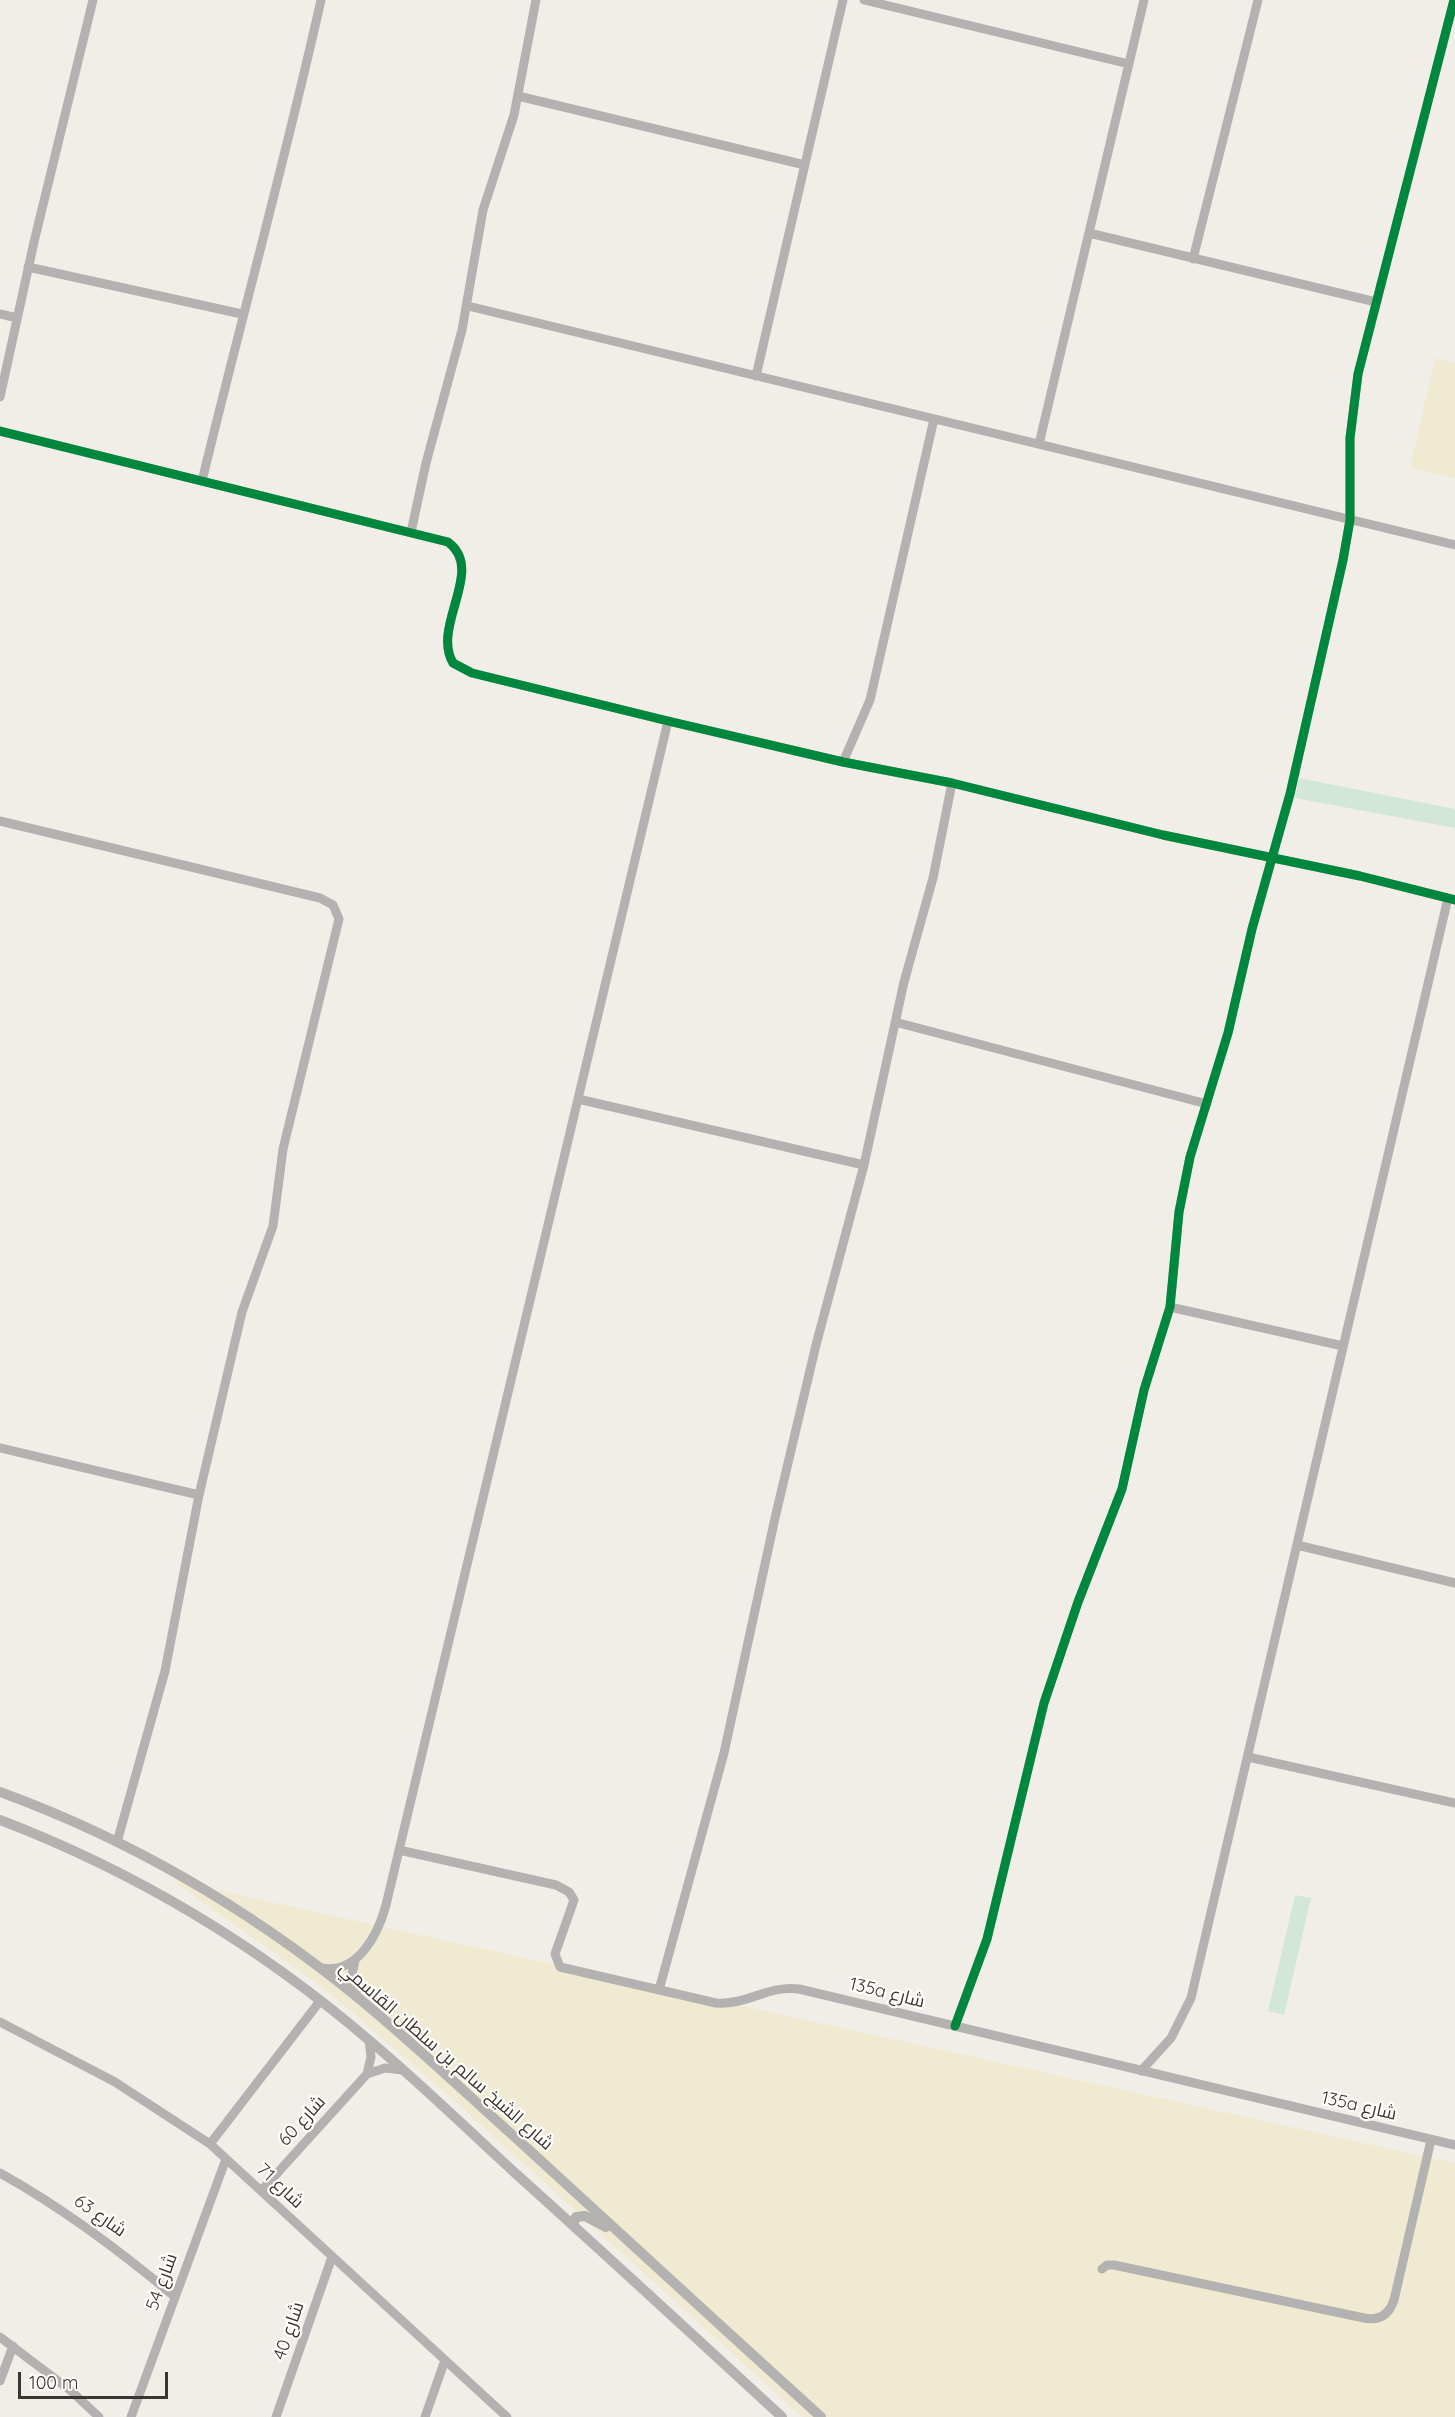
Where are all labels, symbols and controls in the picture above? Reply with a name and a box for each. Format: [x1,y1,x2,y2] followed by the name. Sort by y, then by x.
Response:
[335,1957,557,2155] street label: شارع الشيخ سالم بن سلطان القاسمي
[847,1973,927,2013] street label: 135a شارع
[1319,2087,1399,2125] street label: 135a شارع
[274,2091,330,2151] street label: شارع 60
[252,2159,308,2213] street label: شارع 71
[70,2190,130,2242] street label: شارع 63
[142,2251,182,2313] street label: شارع 54
[269,2299,309,2363] street label: شارع 40
[21,2360,171,2398] scale bar
[29,2371,78,2394] text: 100 m

